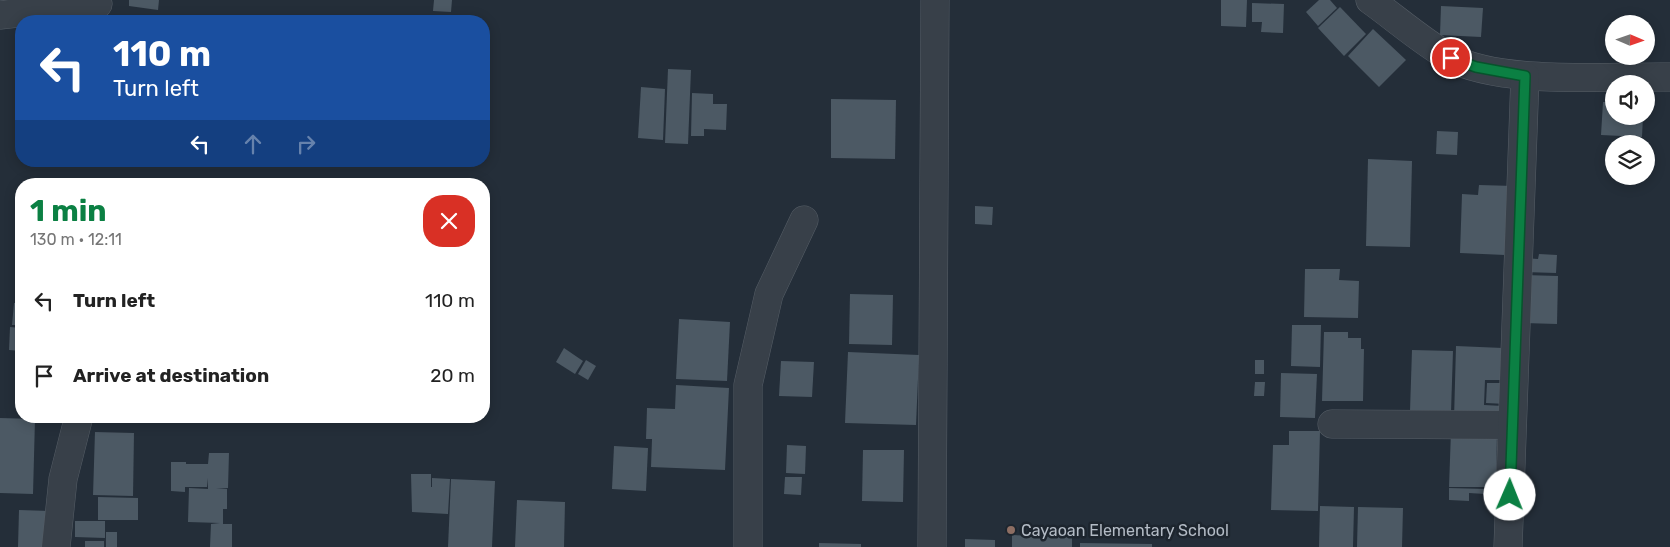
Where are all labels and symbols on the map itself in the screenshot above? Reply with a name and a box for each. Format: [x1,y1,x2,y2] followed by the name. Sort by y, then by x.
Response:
[1605,15,1655,65] north arrow
[1430,37,1472,79] pin
[1483,468,1535,520] position arrow
[1021,521,1229,540] place label: Cayaoan Elementary School
[1005,524,1017,536] marker: Cayaoan Elementary School

